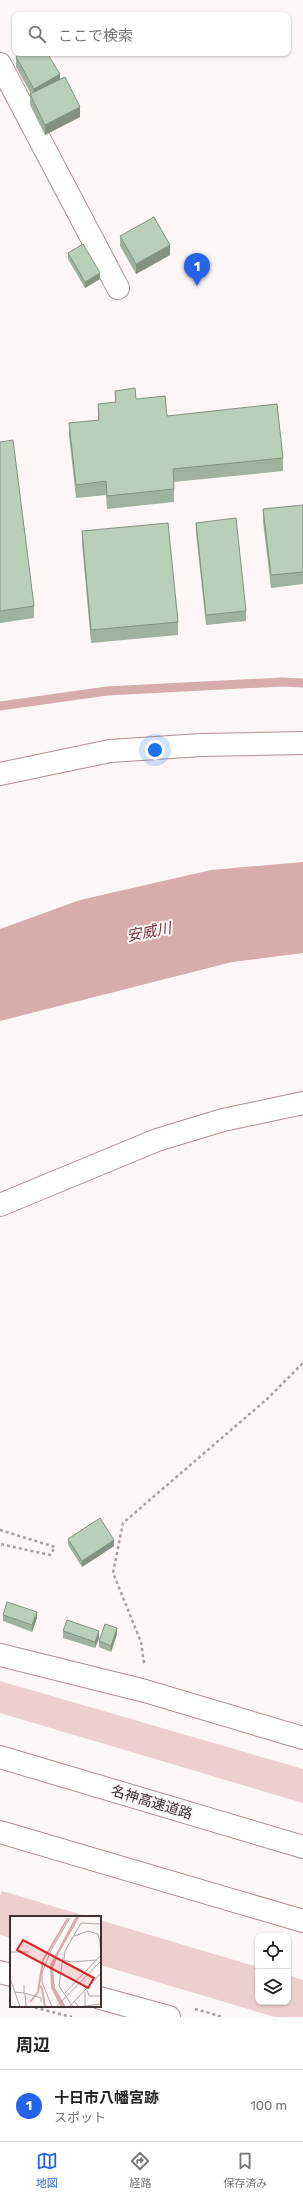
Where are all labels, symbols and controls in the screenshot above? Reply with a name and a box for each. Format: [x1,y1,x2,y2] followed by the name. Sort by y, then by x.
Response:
[12,12,291,56] search box
[26,23,48,45] icon: search
[58,27,133,45] text: ここで検索
[184,253,210,286] pin: 1
[145,740,165,760] your location
[125,918,175,945] water label: 安威川
[109,1782,195,1823] street label: 名神高速道路
[10,1916,101,2007] inset map
[255,1933,291,2005] map controls
[255,1933,291,1969] button: locate
[255,1969,291,2005] button: layers
[16,2035,50,2055] text: 周辺
[54,2089,159,2107] text: 十日市八幡宮跡
[26,2098,32,2113] text: 1
[250,2098,287,2113] text: 100 m
[54,2110,106,2125] text: スポット
[36,2150,58,2190] tab: 地図
[129,2150,151,2190] tab: 経路
[223,2150,267,2190] tab: 保存済み

